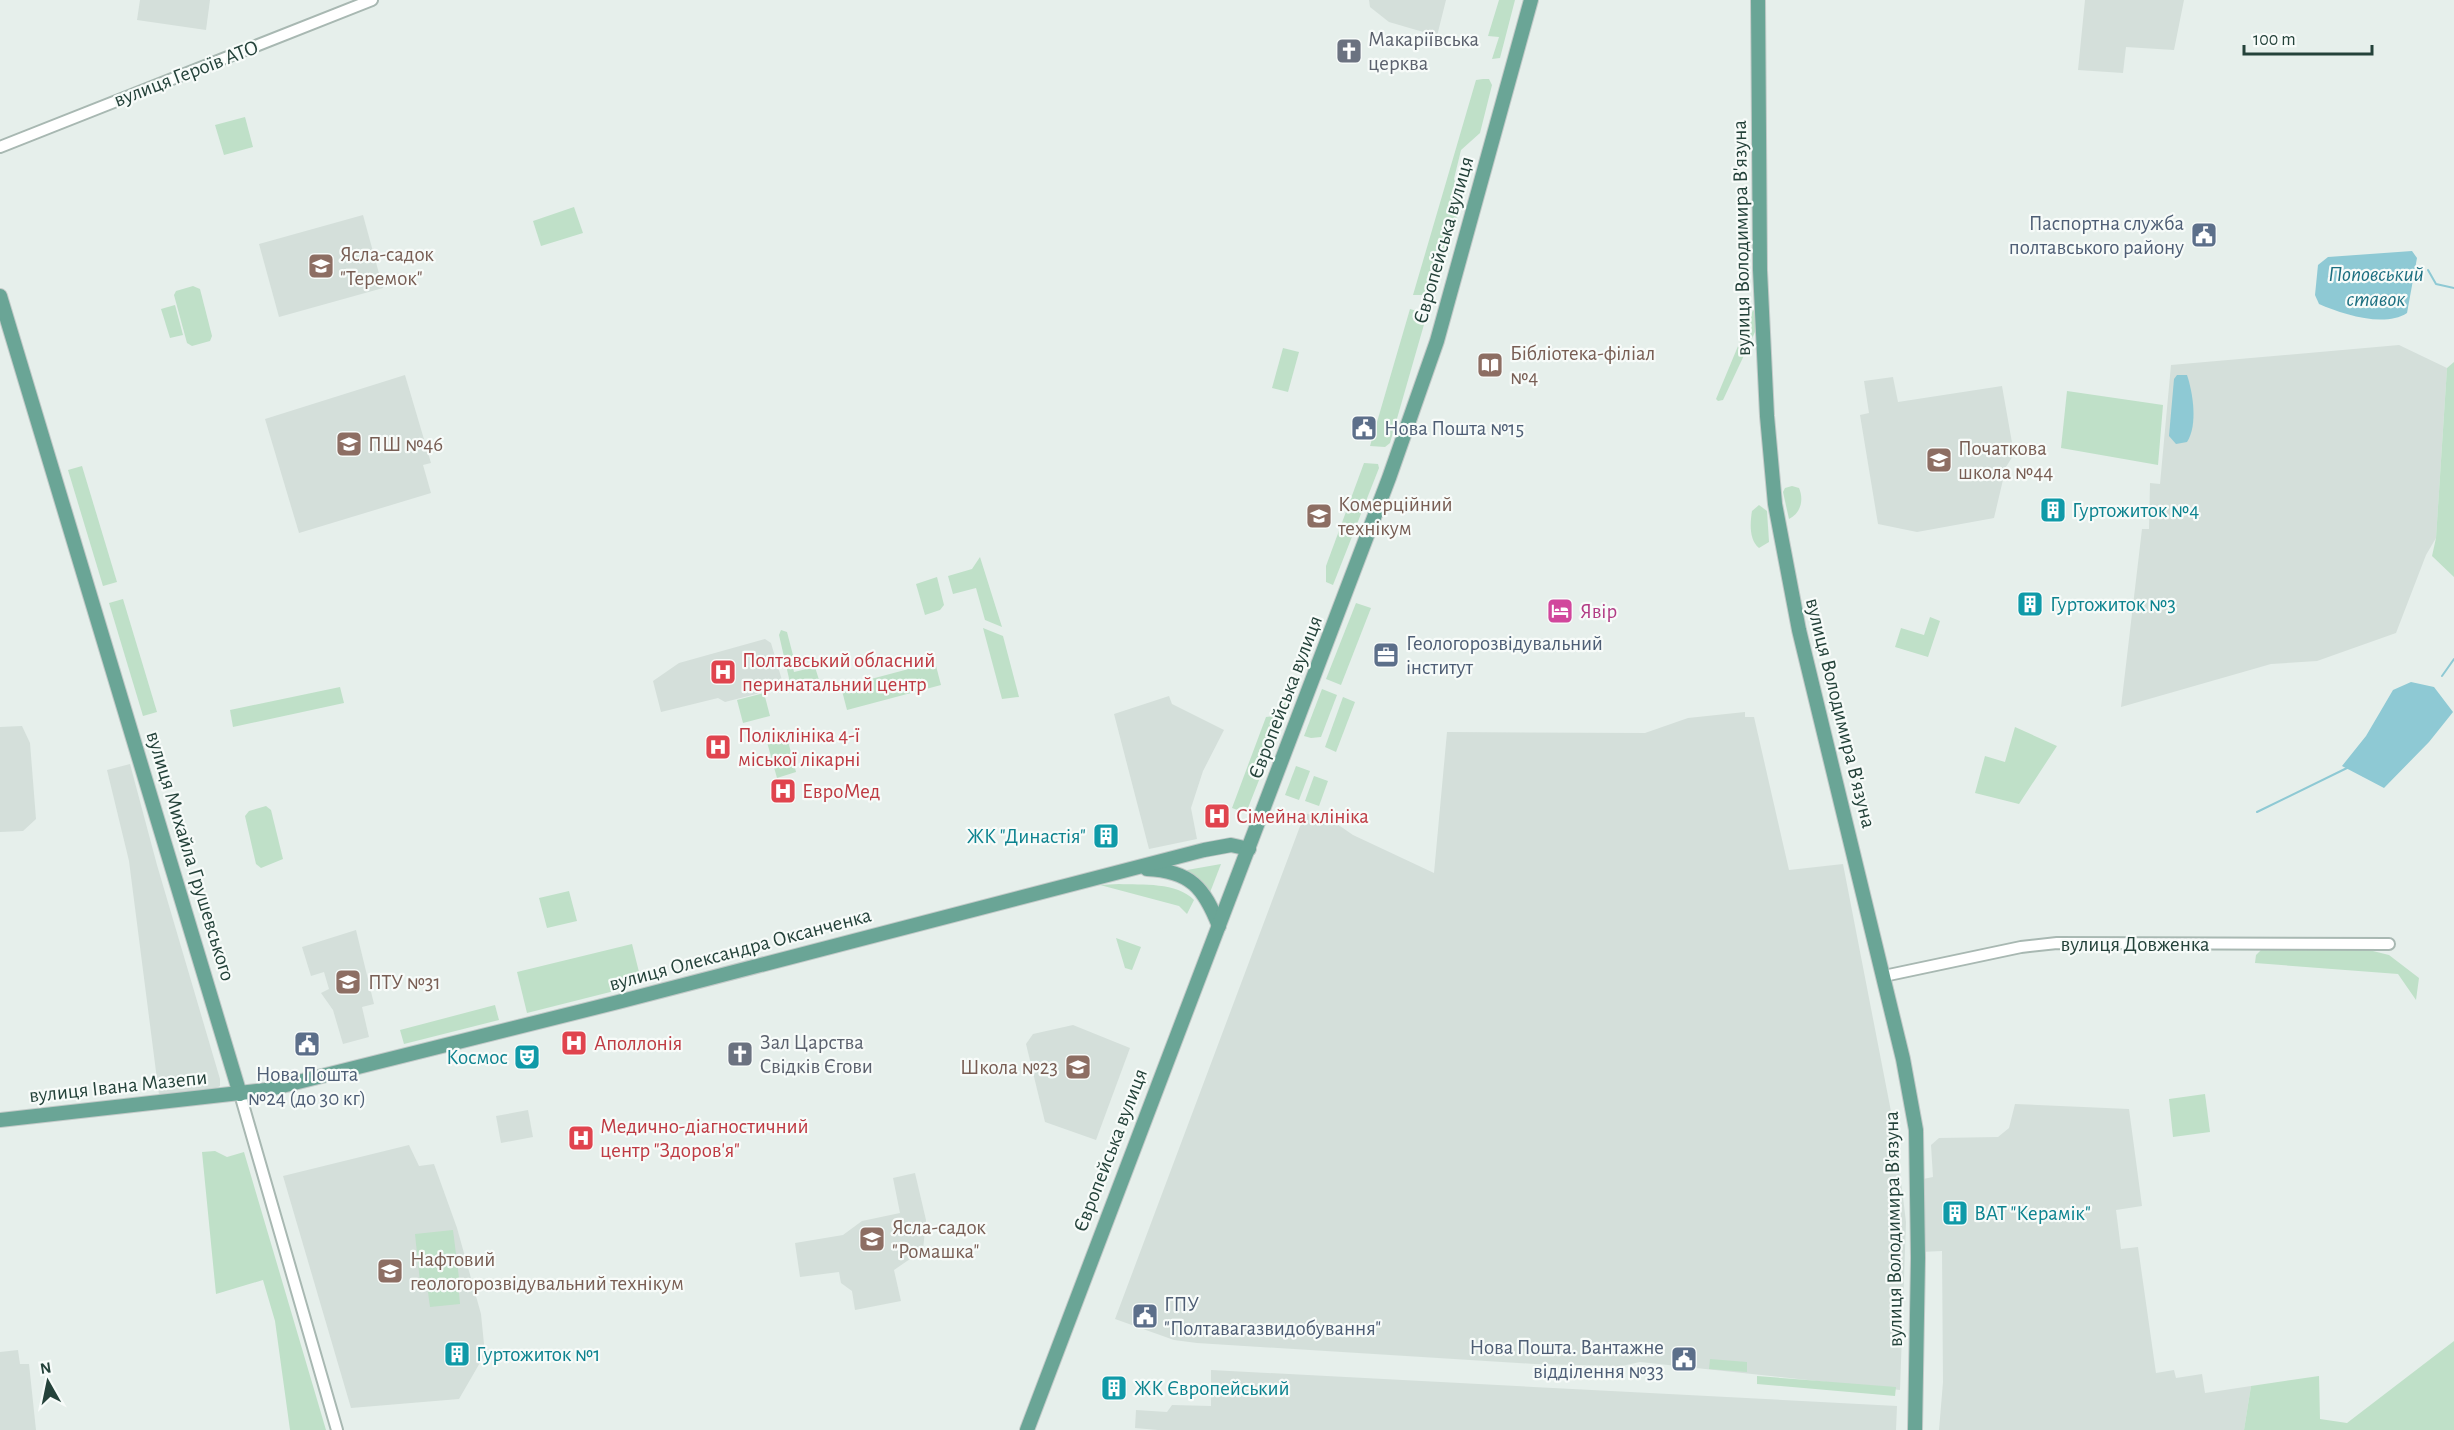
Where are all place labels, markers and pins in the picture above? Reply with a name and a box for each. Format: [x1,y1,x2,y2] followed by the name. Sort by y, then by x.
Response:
[1368,29,1479,74] place label: Макаріївська церква
[1334,36,1364,66] church icon: Макаріївська церква
[2009,213,2184,258] place label: Паспортна служба полтавського району
[2189,220,2219,250] public building icon: Паспортна служба полтавського району
[340,244,434,289] place label: Ясла-садок "Теремок"
[306,251,336,281] school or university icon: Ясла-садок "Теремок"
[1510,343,1655,388] place label: Бібліотека-філіал №4
[1475,350,1505,380] library icon: Бібліотека-філіал №4
[1349,413,1379,443] public building icon: Нова Пошта №15
[1384,418,1524,439] place label: Нова Пошта №15
[334,429,364,459] school or university icon: ПШ №46
[368,434,443,455] place label: ПШ №46
[1958,438,2053,483] place label: Початкова школа №44
[1924,445,1954,475] school or university icon: Початкова школа №44
[1337,494,1453,539] place label: Комерційний технікум
[2038,495,2068,525] building icon: Гуртожиток №4
[2072,500,2199,521] place label: Гуртожиток №4
[1304,501,1334,531] school or university icon: Комерційний технікум
[2015,589,2045,619] building icon: Гуртожиток №3
[2050,594,2176,615] place label: Гуртожиток №3
[1545,596,1575,626] hotel icon: Явір
[1580,601,1617,622] place label: Явір
[1406,633,1603,678] place label: Геологорозвідувальний інститут
[1371,640,1401,670] office icon: Геологорозвідувальний інститут
[742,650,935,695] place label: Полтавський обласний перинатальний центр
[708,657,738,687] hospital icon: Полтавський обласний перинатальний центр
[738,725,860,770] place label: Поліклініка 4-ї міської лікарні
[703,732,733,762] hospital icon: Поліклініка 4-ї міської лікарні
[768,776,798,806] hospital icon: ЕвроМед
[802,781,880,802] place label: ЕвроМед
[1202,801,1232,831] hospital icon: Сімейна клініка
[1236,806,1369,827] place label: Сімейна клініка
[1091,821,1121,851] building icon: ЖК "Династія"
[967,826,1086,847] place label: ЖК "Династія"
[333,967,363,997] school or university icon: ПТУ №31
[368,972,441,993] place label: ПТУ №31
[559,1028,589,1058] hospital icon: Аполлонія
[292,1029,322,1059] public building icon: Нова Пошта №24 (до 30 кг)
[760,1032,873,1077] place label: Зал Царства Cвідків Єгови
[594,1033,682,1054] place label: Аполлонія
[725,1039,755,1069] church icon: Зал Царства Cвідків Єгови
[512,1042,542,1072] theatre icon: Космос
[446,1047,508,1068] place label: Космос
[1063,1052,1093,1082] school or university icon: Школа №23
[960,1057,1058,1078] place label: Школа №23
[248,1064,366,1109] place label: Нова Пошта №24 (до 30 кг)
[600,1116,809,1161] place label: Медично-діагностичний центр "Здоров'я"
[566,1123,596,1153] hospital icon: Медично-діагностичний центр "Здоров'я"
[1940,1198,1970,1228] building icon: ВАТ "Керамік"
[1974,1203,2091,1224] place label: ВАТ "Керамік"
[892,1217,986,1262] place label: Ясла-садок "Ромашка"
[857,1224,887,1254] school or university icon: Ясла-садок "Ромашка"
[410,1249,684,1294] place label: Нафтовий геологорозвідувальний технікум
[375,1256,405,1286] school or university icon: Нафтовий геологорозвідувальний технікум
[1164,1294,1381,1339] place label: ГПУ "Полтавагазвидобування"
[1130,1301,1160,1331] public building icon: ГПУ "Полтавагазвидобування"
[1469,1337,1664,1382] place label: Нова Пошта. Вантажне відділення №33
[442,1339,472,1369] building icon: Гуртожиток №1
[476,1344,600,1365] place label: Гуртожиток №1
[1669,1344,1699,1374] public building icon: Нова Пошта. Вантажне відділення №33
[1099,1373,1129,1403] building icon: ЖК Європейський
[1134,1378,1290,1399] place label: ЖК Європейський

